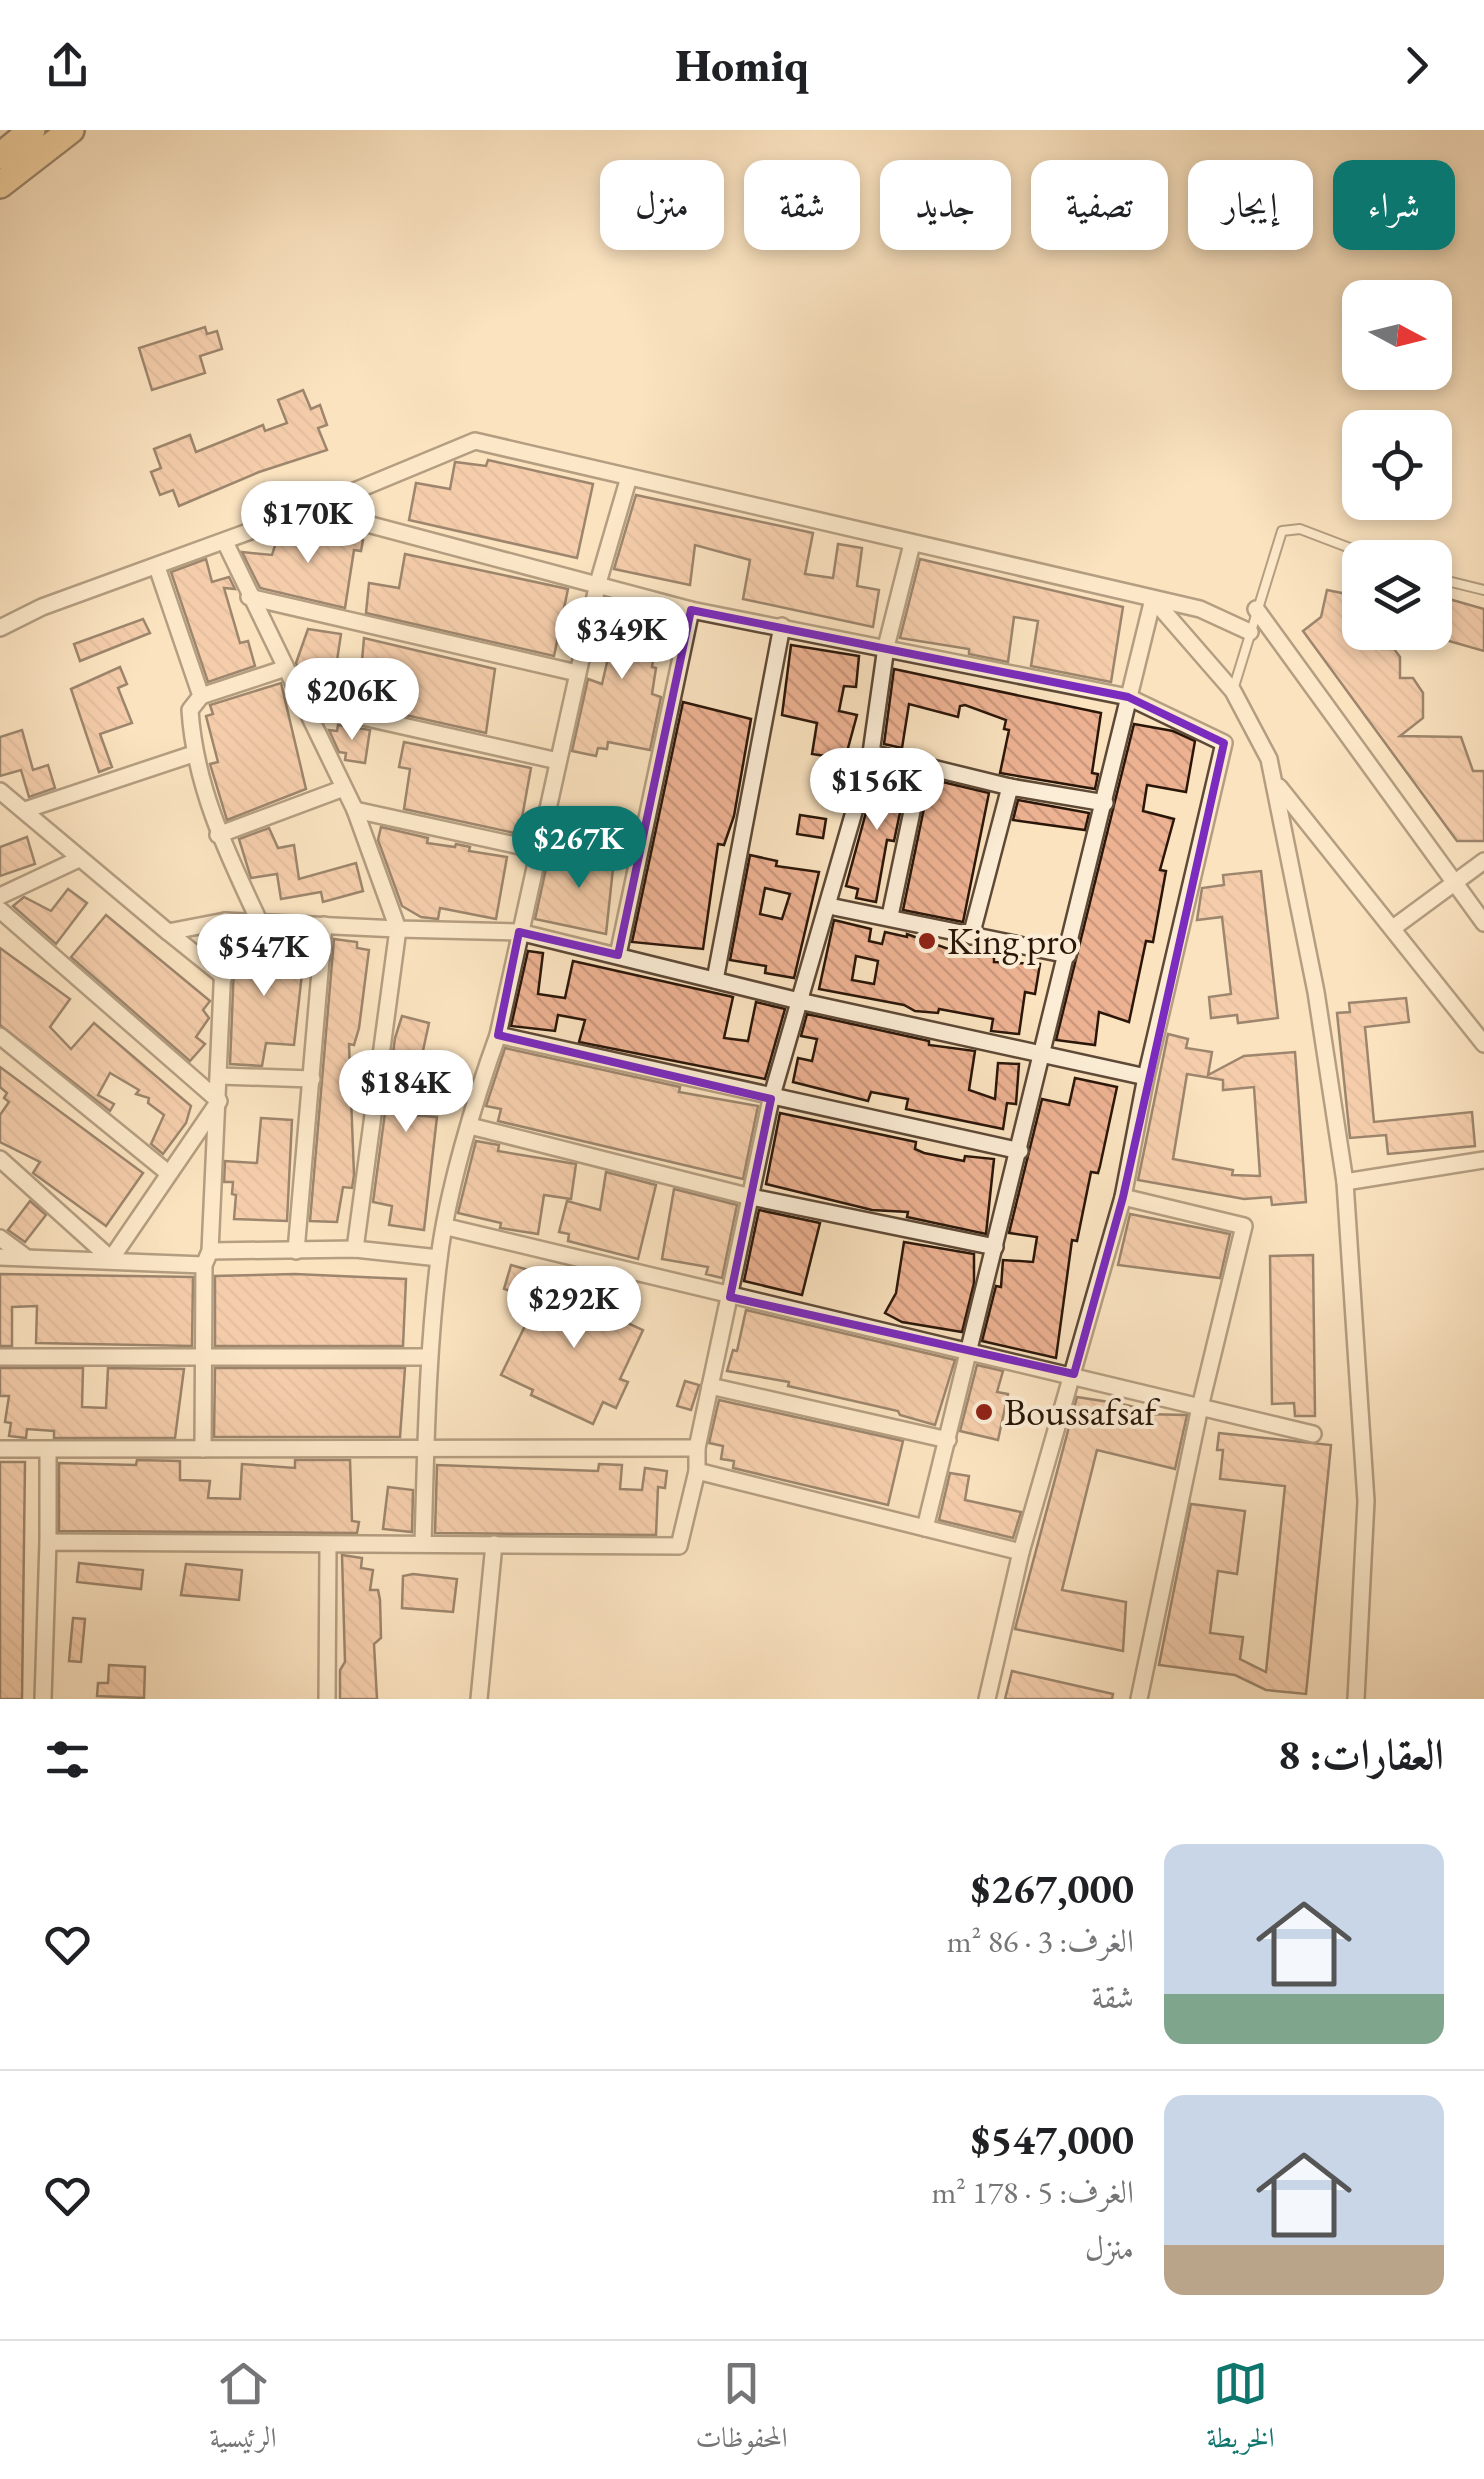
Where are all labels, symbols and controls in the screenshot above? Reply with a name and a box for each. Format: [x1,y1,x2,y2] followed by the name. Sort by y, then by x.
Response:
[675,36,809,94] text: Homiq
[40,38,95,93] icon: share
[1389,38,1444,93] icon: forward
[600,160,724,250] chip: منزل
[744,160,860,250] chip: شقة
[880,160,1011,250] chip: جديد
[1031,160,1168,250] chip: تصفية
[1188,160,1313,250] chip: إيجار
[1333,160,1455,250] chip: شراء
[1342,280,1452,390] north arrow
[1342,280,1452,650] map controls
[1342,410,1452,520] button: locate
[238,481,378,566] pin: $170K
[263,492,353,534] text: $170K
[1342,540,1452,650] button: layers
[552,597,692,682] pin: $349K
[577,608,667,650] text: $349K
[282,658,422,743] pin: $206K
[307,669,397,711] text: $206K
[807,748,947,833] pin: $156K
[832,759,922,801] text: $156K
[509,806,649,891] pin: $267K
[534,817,624,859] text: $267K
[194,914,334,999] pin: $547K
[947,916,1078,965] place label: King pro
[219,925,309,967] text: $547K
[916,930,938,952] marker: King pro
[336,1050,476,1135] pin: $184K
[361,1061,451,1103] text: $184K
[504,1266,644,1351] pin: $292K
[529,1277,619,1319] text: $292K
[1004,1387,1160,1436] place label: Boussafsaf
[973,1401,995,1423] marker: Boussafsaf
[1278,1727,1444,1782] text: العقارات: 8
[40,1732,95,1787] icon: filters
[971,1861,1134,1916] text: $267,000
[1244,1884,1364,2004] icon: home
[40,1917,95,1972] icon: heart
[947,1920,1134,1962] text: الغرف: 3 · 86 m²
[1092,1976,1134,2018] text: شقة
[971,2112,1134,2167] text: $547,000
[1244,2135,1364,2255] icon: home
[40,2168,95,2223] icon: heart
[931,2171,1134,2213] text: الغرف: 5 · 178 m²
[1085,2227,1134,2269] text: منزل
[209,2356,277,2465] tab: الرئيسية
[695,2356,788,2465] tab: المحفوظات
[1206,2356,1275,2465] tab: الخريطة

